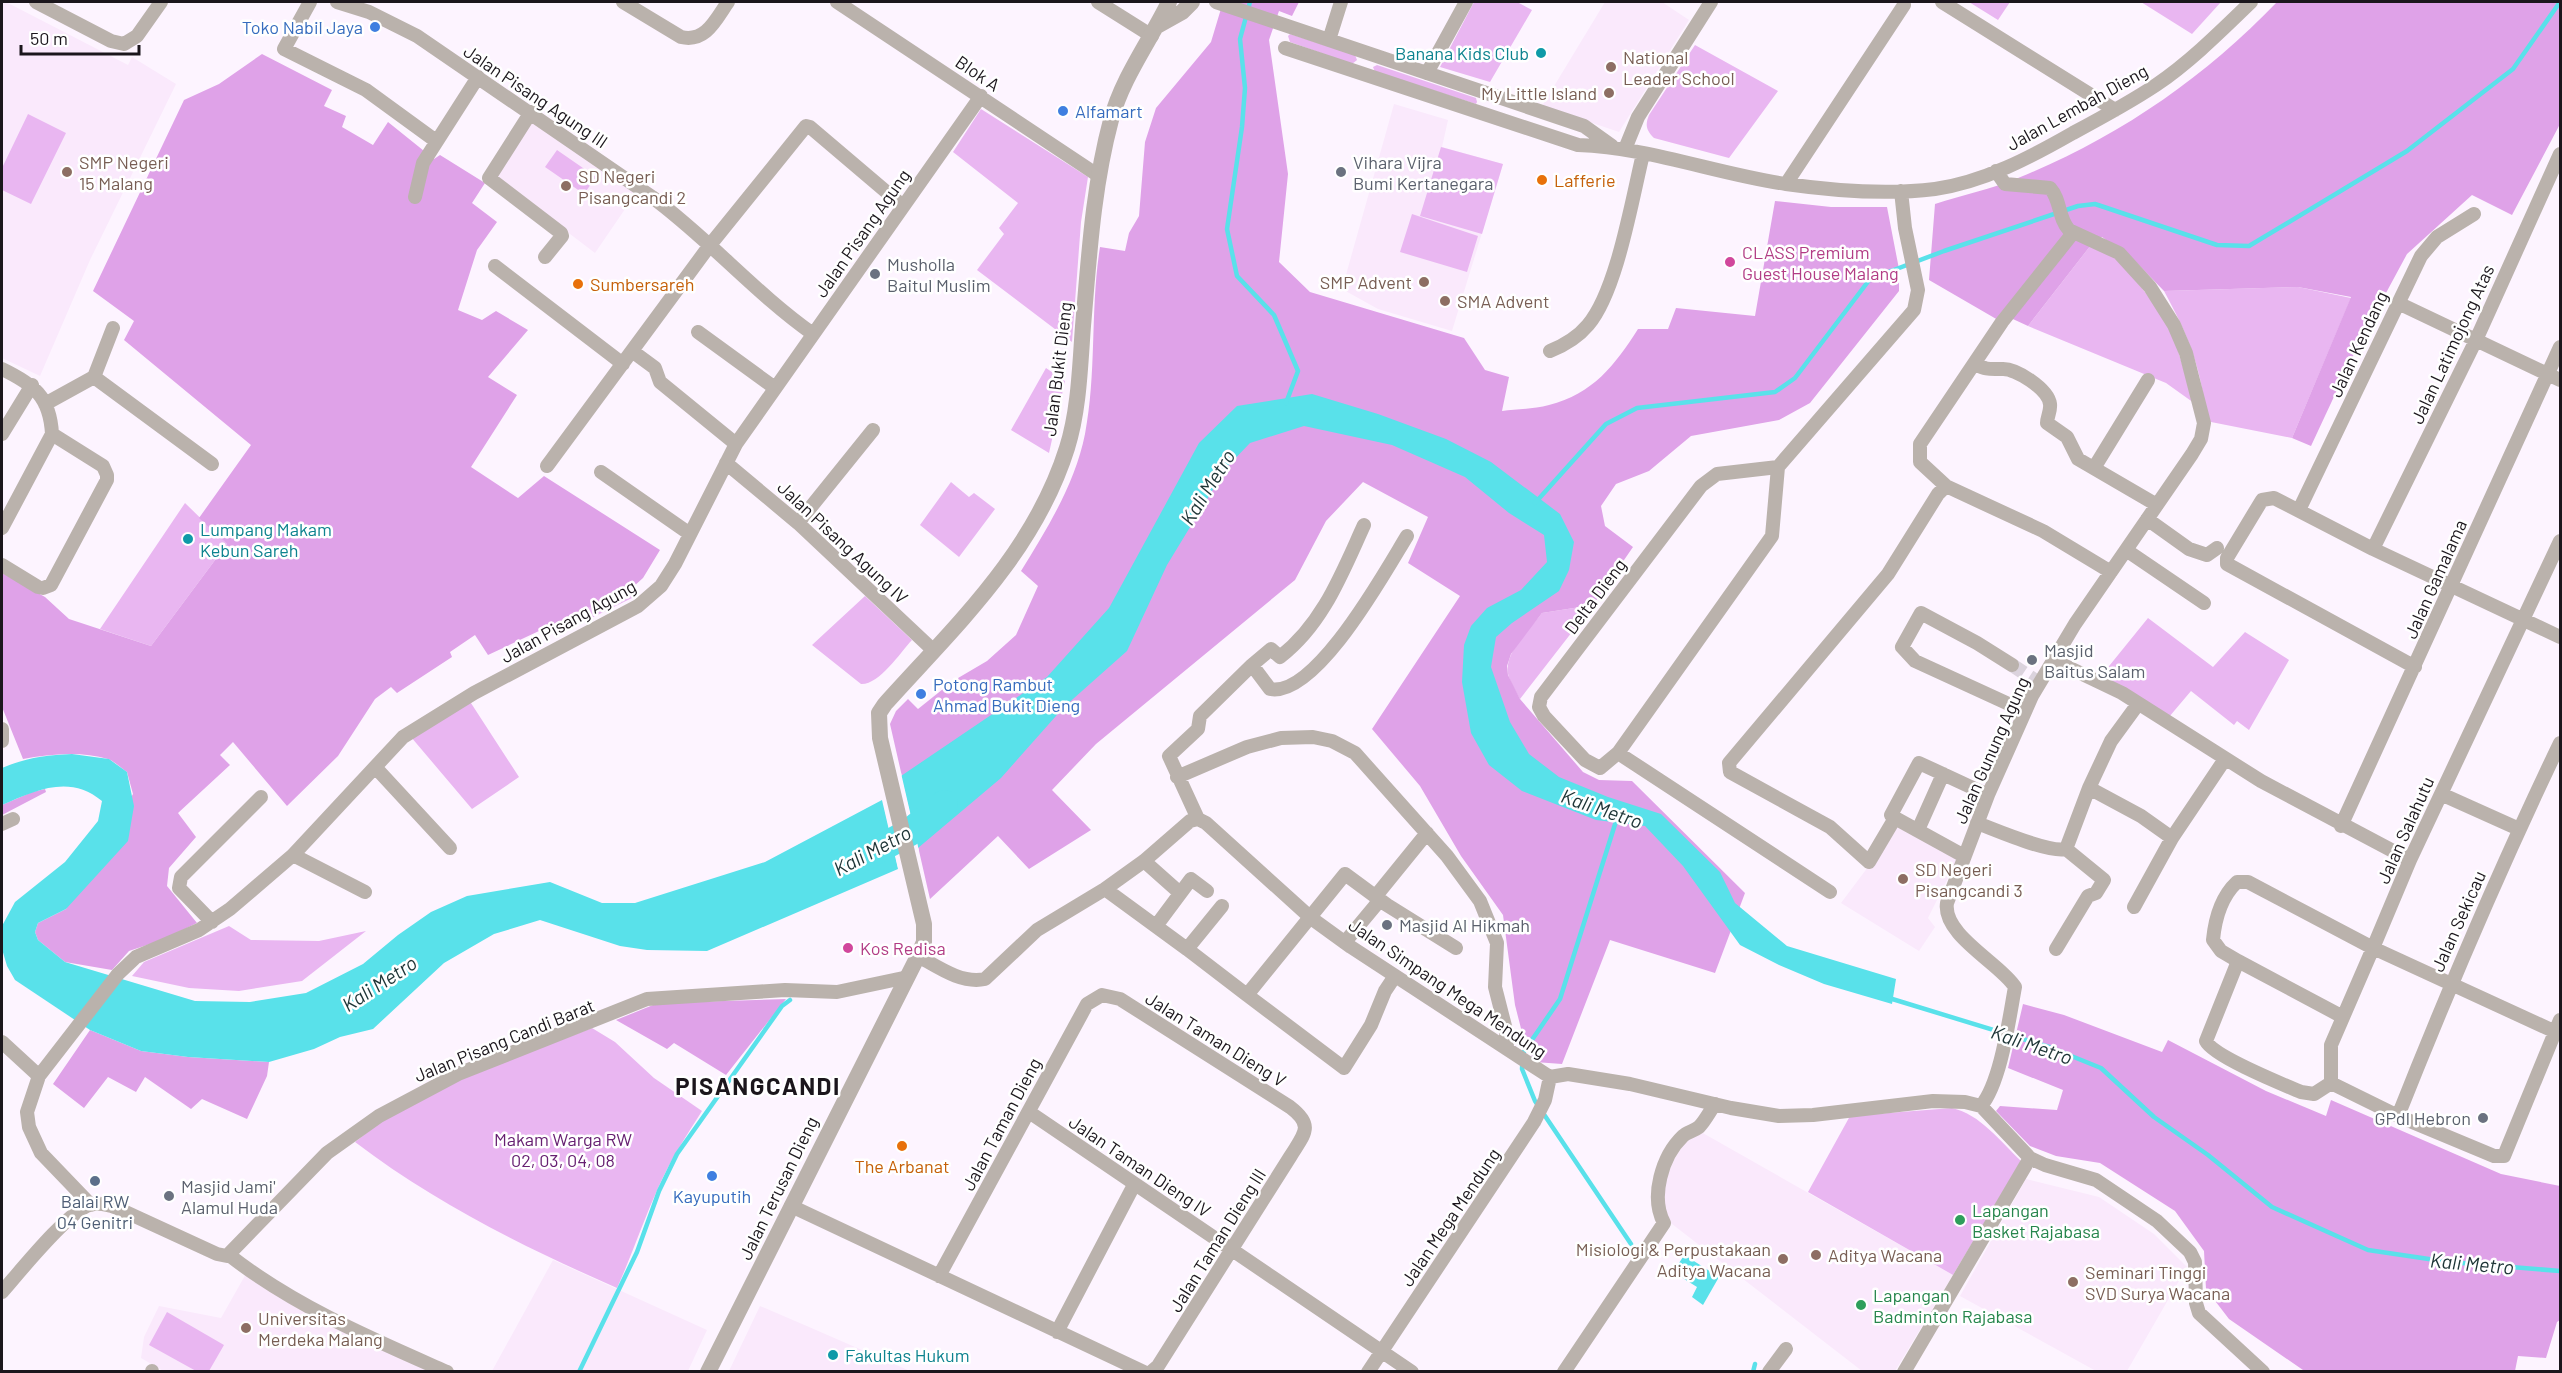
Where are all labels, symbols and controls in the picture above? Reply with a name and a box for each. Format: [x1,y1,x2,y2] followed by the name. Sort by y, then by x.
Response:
[242,16,363,38] place label: Toko Nabil Jaya
[21,18,140,56] scale bar
[368,20,382,34] marker: Toko Nabil Jaya
[30,27,68,49] text: 50 m
[460,40,612,152] street label: Jalan Pisang Agung III
[1395,42,1529,64] place label: Banana Kids Club
[1534,46,1548,60] marker: Banana Kids Club
[1623,46,1735,89] place label: National Leader School
[952,50,1004,96] street label: Blok A
[2003,59,2151,155] street label: Jalan Lembah Dieng
[1604,60,1618,74] marker: National Leader School
[1481,82,1597,104] place label: My Little Island
[1602,86,1616,100] marker: My Little Island
[1075,100,1143,122] place label: Alfamart
[1056,104,1070,118] marker: Alfamart
[79,151,169,194] place label: SMP Negeri 15 Malang
[1353,151,1493,194] place label: Vihara Vijra Bumi Kertanegara
[60,165,74,179] marker: SMP Negeri 15 Malang
[578,165,686,208] place label: SD Negeri Pisangcandi 2
[810,165,914,301] street label: Jalan Pisang Agung
[1334,165,1348,179] marker: Vihara Vijra Bumi Kertanegara
[1554,169,1616,191] place label: Lafferie
[1535,173,1549,187] marker: Lafferie
[559,179,573,193] marker: SD Negeri Pisangcandi 2
[1742,241,1899,284] place label: CLASS Premium Guest House Malang
[887,253,991,296] place label: Musholla Baitul Muslim
[1723,255,1737,269] marker: CLASS Premium Guest House Malang
[2405,261,2499,427] street label: Jalan Latimojong Atas
[868,267,882,281] marker: Musholla Baitul Muslim
[1320,271,1412,293] place label: SMP Advent
[590,273,694,295] place label: Sumbersareh
[1417,275,1431,289] marker: SMP Advent
[571,277,585,291] marker: Sumbersareh
[2324,287,2392,401] street label: Jalan Kendang
[1457,290,1550,312] place label: SMA Advent
[1438,294,1452,308] marker: SMA Advent
[1038,301,1076,437] street label: Jalan Bukit Dieng
[1175,445,1239,529] water label: Kali Metro
[773,476,913,608] street label: Jalan Pisang Agung IV
[2399,516,2471,642] street label: Jalan Gamalama
[200,518,332,561] place label: Lumpang Makam Kebun Sareh
[181,532,195,546] marker: Lumpang Makam Kebun Sareh
[1559,554,1631,638] street label: Delta Dieng
[496,575,640,667] street label: Jalan Pisang Agung
[2044,639,2145,682] place label: Masjid Baitus Salam
[2025,653,2039,667] marker: Masjid Baitus Salam
[933,673,1080,716] place label: Potong Rambut Ahmad Bukit Dieng
[1949,673,2033,827] street label: Jalan Gunung Agung
[914,687,928,701] marker: Potong Rambut Ahmad Bukit Dieng
[2372,773,2438,887] street label: Jalan Salahutu
[1558,783,1646,833] water label: Kali Metro
[829,820,915,880] water label: Kali Metro
[1915,858,2023,901] place label: SD Negeri Pisangcandi 3
[2426,867,2490,975] street label: Jalan Sekicau
[1896,872,1910,886] marker: SD Negeri Pisangcandi 3
[1345,913,1551,1063] street label: Jalan Simpang Mega Mendung
[1399,914,1530,936] place label: Masjid Al Hikmah
[1380,918,1394,932] marker: Masjid Al Hikmah
[860,937,946,959] place label: Kos Redisa
[841,941,855,955] marker: Kos Redisa
[337,950,421,1016] water label: Kali Metro
[1142,987,1291,1091] street label: Jalan Taman Dieng V
[411,994,597,1086] street label: Jalan Pisang Candi Barat
[1988,1019,2076,1069] water label: Kali Metro
[957,1054,1045,1194] street label: Jalan Taman Dieng
[675,1071,841,1100] district label: PISANGCANDI
[2374,1107,2471,1129] place label: GPdI Hebron
[1065,1110,1215,1222] street label: Jalan Taman Dieng IV
[2476,1111,2490,1125] marker: GPdI Hebron
[734,1113,822,1263] street label: Jalan Terusan Dieng
[494,1128,632,1171] park label: Makam Warga RW 02, 03, 04, 08
[895,1139,909,1153] marker: The Arbanat
[1396,1144,1504,1290] street label: Jalan Mega Mendung
[855,1155,949,1177] place label: The Arbanat
[1164,1164,1270,1316] street label: Jalan Taman Dieng III
[705,1169,719,1183] marker: Kayuputih
[88,1174,102,1188] marker: Balai RW 04 Genitri
[181,1175,278,1218] place label: Masjid Jami' Alamul Huda
[673,1185,751,1207] place label: Kayuputih
[162,1189,176,1203] marker: Masjid Jami' Alamul Huda
[57,1190,133,1233] place label: Balai RW 04 Genitri
[1972,1199,2100,1242] place label: Lapangan Basket Rajabasa
[1953,1213,1967,1227] marker: Lapangan Basket Rajabasa
[1576,1238,1771,1281] place label: Misiologi & Perpustakaan Aditya Wacana
[1828,1244,1942,1266] place label: Aditya Wacana
[2429,1247,2515,1279] water label: Kali Metro
[1809,1248,1823,1262] marker: Aditya Wacana
[1776,1252,1790,1266] marker: Misiologi & Perpustakaan Aditya Wacana
[2085,1261,2230,1304] place label: Seminari Tinggi SVD Surya Wacana
[2066,1275,2080,1289] marker: Seminari Tinggi SVD Surya Wacana
[1873,1284,2032,1327] place label: Lapangan Badminton Rajabasa
[1854,1298,1868,1312] marker: Lapangan Badminton Rajabasa
[258,1307,383,1350] place label: Universitas Merdeka Malang
[239,1321,253,1335] marker: Universitas Merdeka Malang
[845,1344,970,1366] place label: Fakultas Hukum
[826,1348,840,1362] marker: Fakultas Hukum

